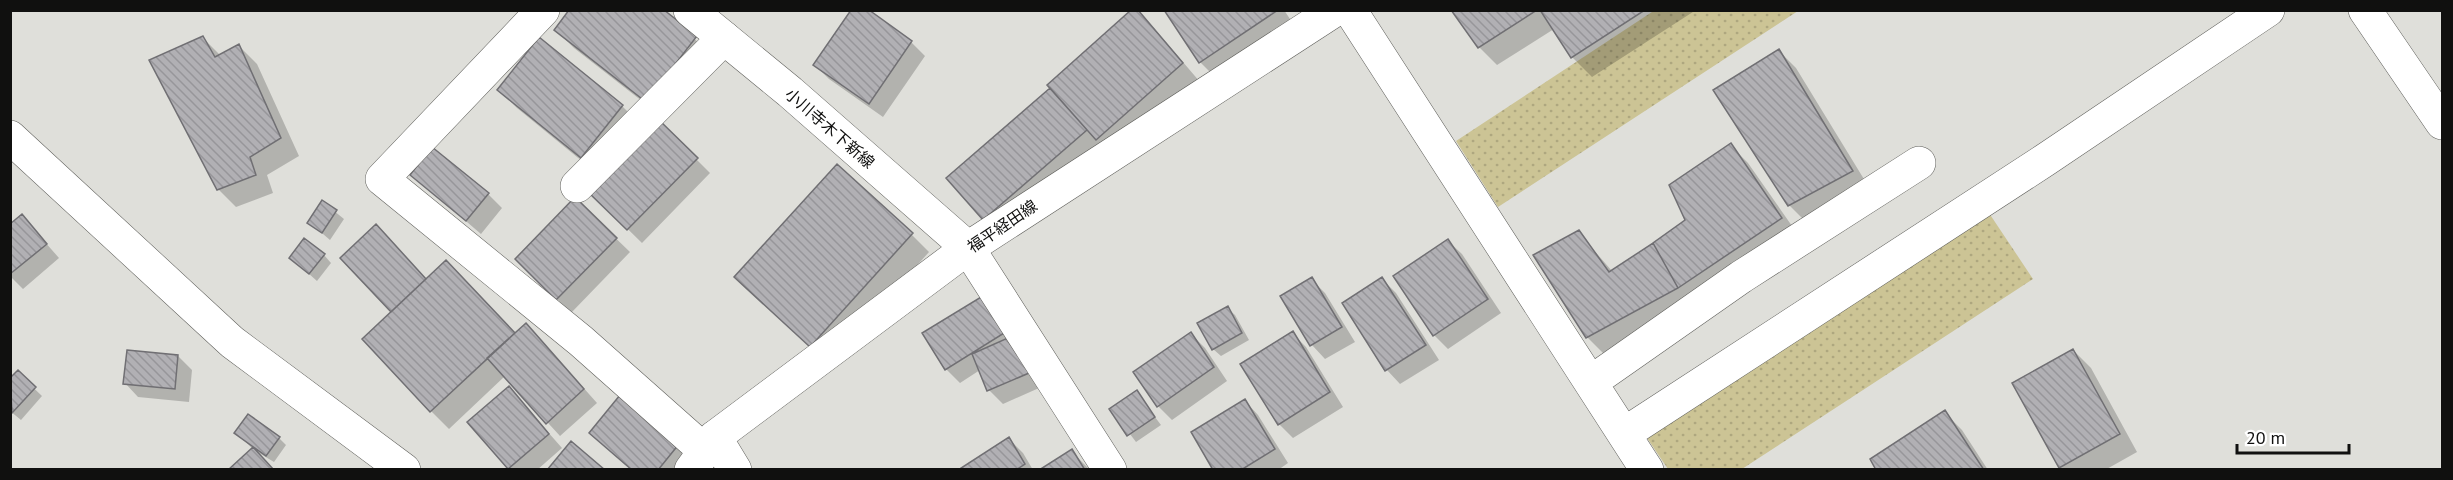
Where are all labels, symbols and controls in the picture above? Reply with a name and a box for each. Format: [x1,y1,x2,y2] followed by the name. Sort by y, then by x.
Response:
[781,84,879,172] street label: 小川寺木下新線
[963,195,1041,257] street label: 福平経田線
[2237,417,2350,455] scale bar
[2246,426,2285,449] text: 20 m

